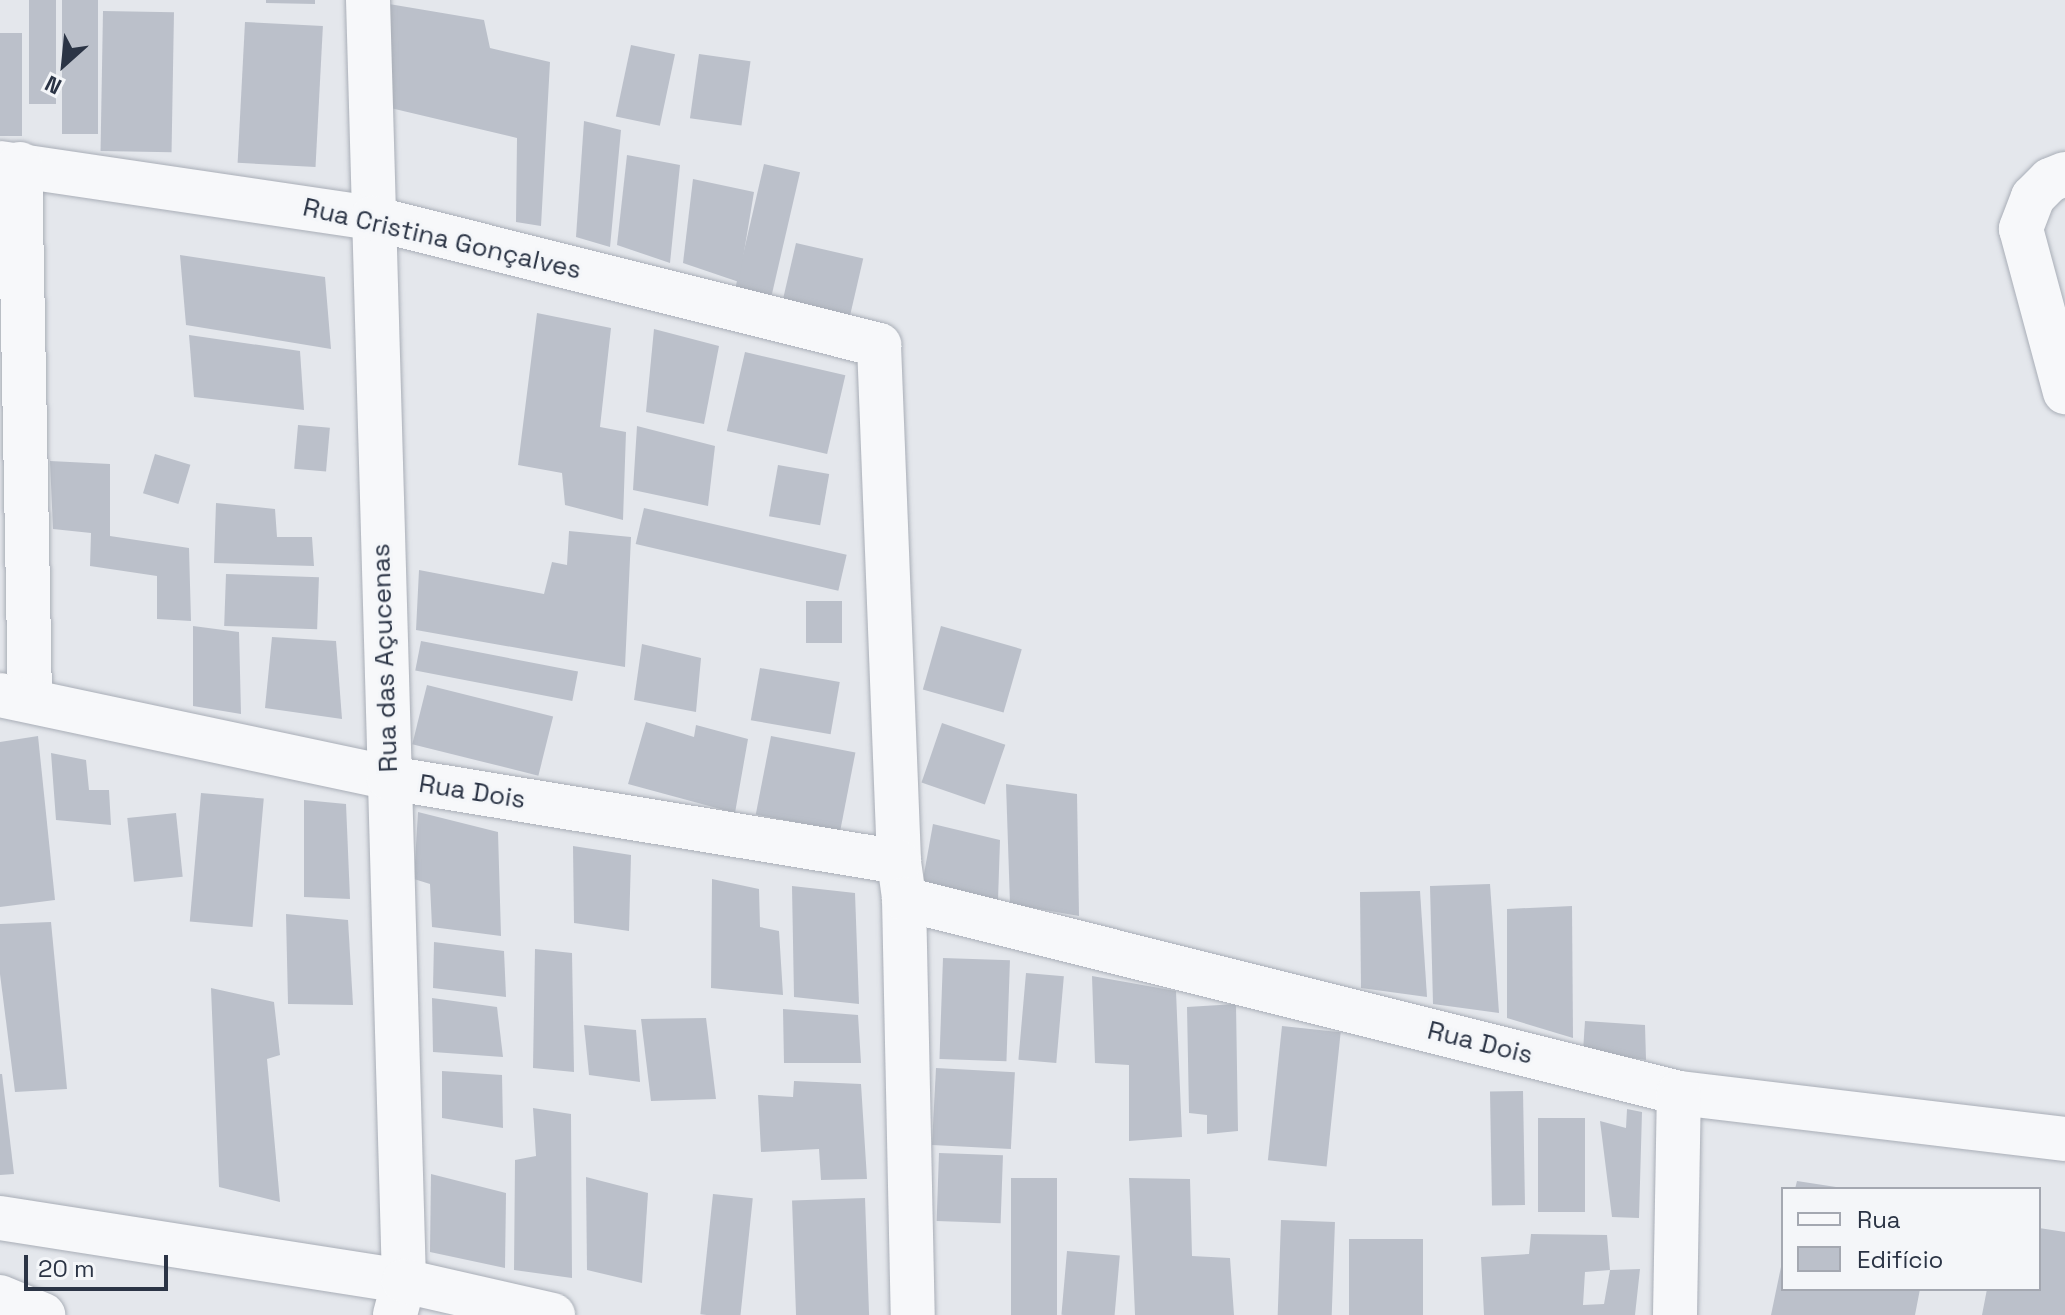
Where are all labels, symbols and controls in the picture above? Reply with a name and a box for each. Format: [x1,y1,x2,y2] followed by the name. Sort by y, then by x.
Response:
[24,24,104,104] north arrow
[40,70,66,101] text: N
[300,192,584,286] street label: Rua Cristina Gonçalves
[365,543,405,773] street label: Rua das Açucenas
[417,768,527,816] street label: Rua Dois
[1424,1015,1536,1071] street label: Rua Dois
[1781,1187,2041,1291] legend
[1857,1204,1901,1235] text: Rua
[28,1239,172,1289] scale bar
[1857,1244,1943,1275] text: Edifício
[38,1253,95,1284] text: 20 m

